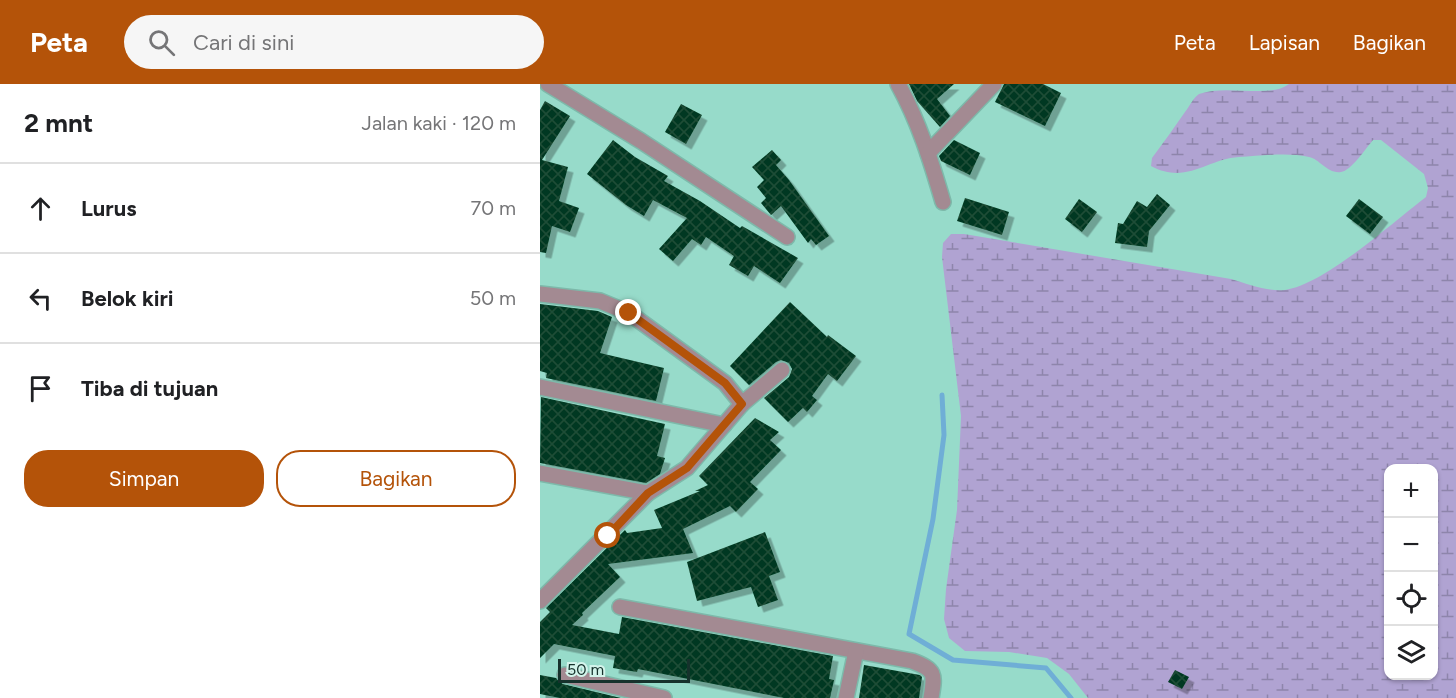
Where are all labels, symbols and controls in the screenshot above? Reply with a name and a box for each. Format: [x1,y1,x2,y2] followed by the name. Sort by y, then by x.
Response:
[124,15,544,69] search box
[30,25,88,59] text: Peta
[145,26,178,59] icon: search
[193,29,294,56] text: Cari di sini
[1174,30,1216,55] text: Peta
[1249,30,1320,55] text: Lapisan
[1353,30,1426,55] text: Bagikan
[24,107,93,139] text: 2 mnt
[362,111,516,135] text: Jalan kaki · 120 m
[24,192,57,225] icon: ahead
[81,195,136,222] text: Lurus
[470,196,516,220] text: 70 m
[24,282,57,315] icon: left
[81,285,174,312] text: Belok kiri
[470,286,516,310] text: 50 m
[615,299,641,325] route end
[24,372,57,405] icon: arrive
[81,375,218,402] text: Tiba di tujuan
[24,450,264,507] button: Simpan
[276,450,516,507] button: Bagikan
[1384,464,1438,680] map controls
[1384,464,1438,518] button: +
[1384,518,1438,572] button: −
[594,522,620,548] route start
[1384,572,1438,626] button: locate
[1384,626,1438,680] button: layers
[558,656,690,684] scale bar
[567,660,604,679] text: 50 m

